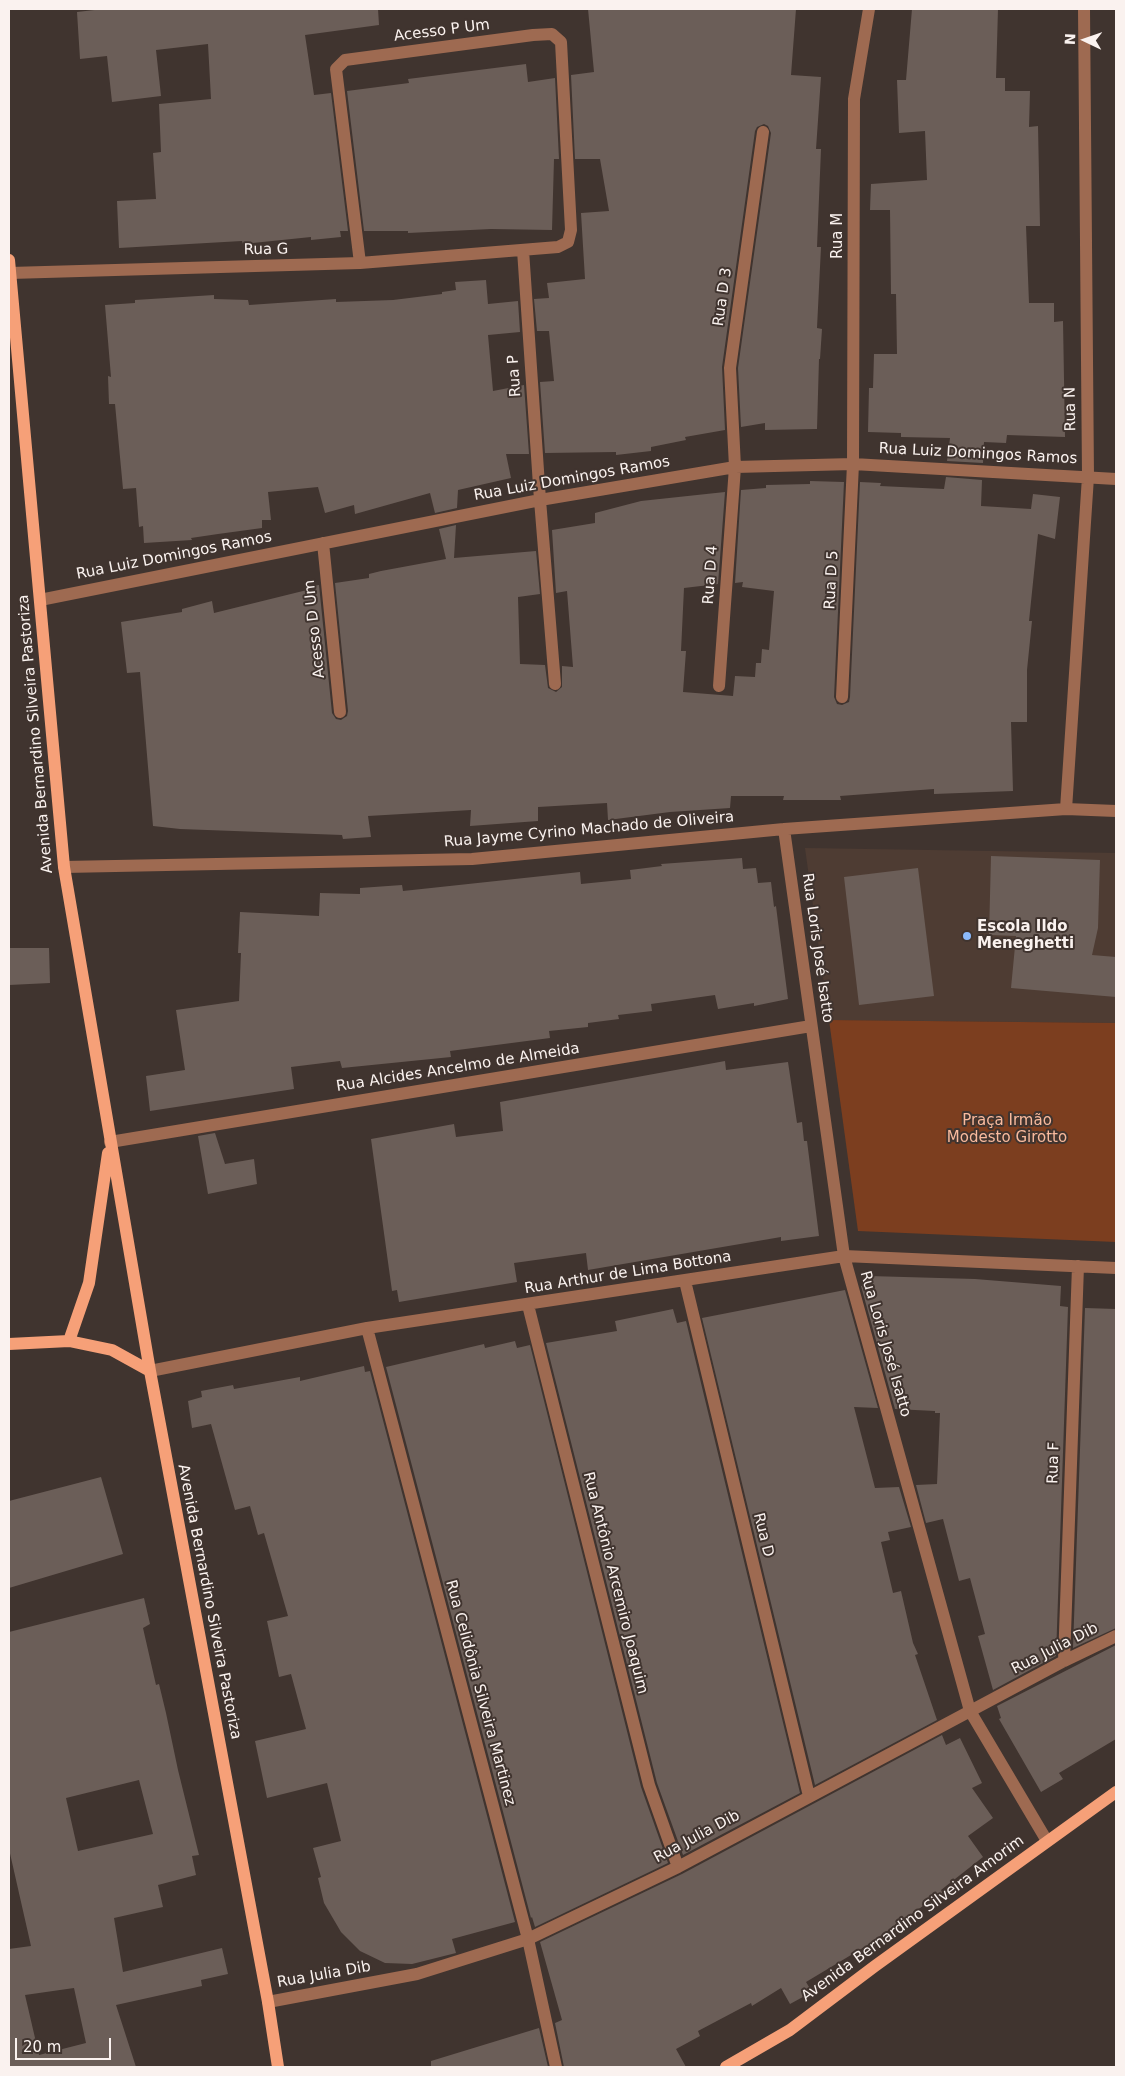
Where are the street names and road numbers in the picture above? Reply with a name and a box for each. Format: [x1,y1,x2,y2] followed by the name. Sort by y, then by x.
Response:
[393,16,491,46] street label: Acesso P Um
[829,213,847,259] street label: Rua M
[243,241,289,259] street label: Rua G
[710,266,736,328] street label: Rua D 3
[505,354,525,398] street label: Rua P
[1062,387,1080,431] street label: Rua N
[878,440,1078,468] street label: Rua Luiz Domingos Ramos
[473,453,671,505] street label: Rua Luiz Domingos Ramos
[75,528,273,584] street label: Rua Luiz Domingos Ramos
[700,545,722,605] street label: Rua D 4
[821,550,843,610] street label: Rua D 5
[301,579,329,679] street label: Acesso D Um
[15,594,57,874] street label: Avenida Bernardino Silveira Pastoriza
[443,808,735,852] street label: Rua Jayme Cyrino Machado de Oliveira
[798,872,836,1024] street label: Rua Loris José Isatto
[335,1040,581,1096] street label: Rua Alcides Ancelmo de Almeida
[523,1248,733,1298] street label: Rua Arthur de Lima Bottona
[856,1269,914,1419] street label: Rua Loris José Isatto
[1044,1442,1064,1484] street label: Rua F
[173,1463,245,1741] street label: Avenida Bernardino Silveira Pastoriza
[579,1470,651,1696] street label: Rua Antônio Arcemiro Joaquim
[749,1511,777,1559] street label: Rua D
[441,1578,519,1808] street label: Rua Celidônia Silveira Martinez
[1009,1619,1101,1679] street label: Rua Julia Dib
[651,1807,743,1867] street label: Rua Julia Dib
[798,1832,1028,2006] street label: Avenida Bernardino Silveira Amorim
[276,1958,372,1992] street label: Rua Julia Dib

